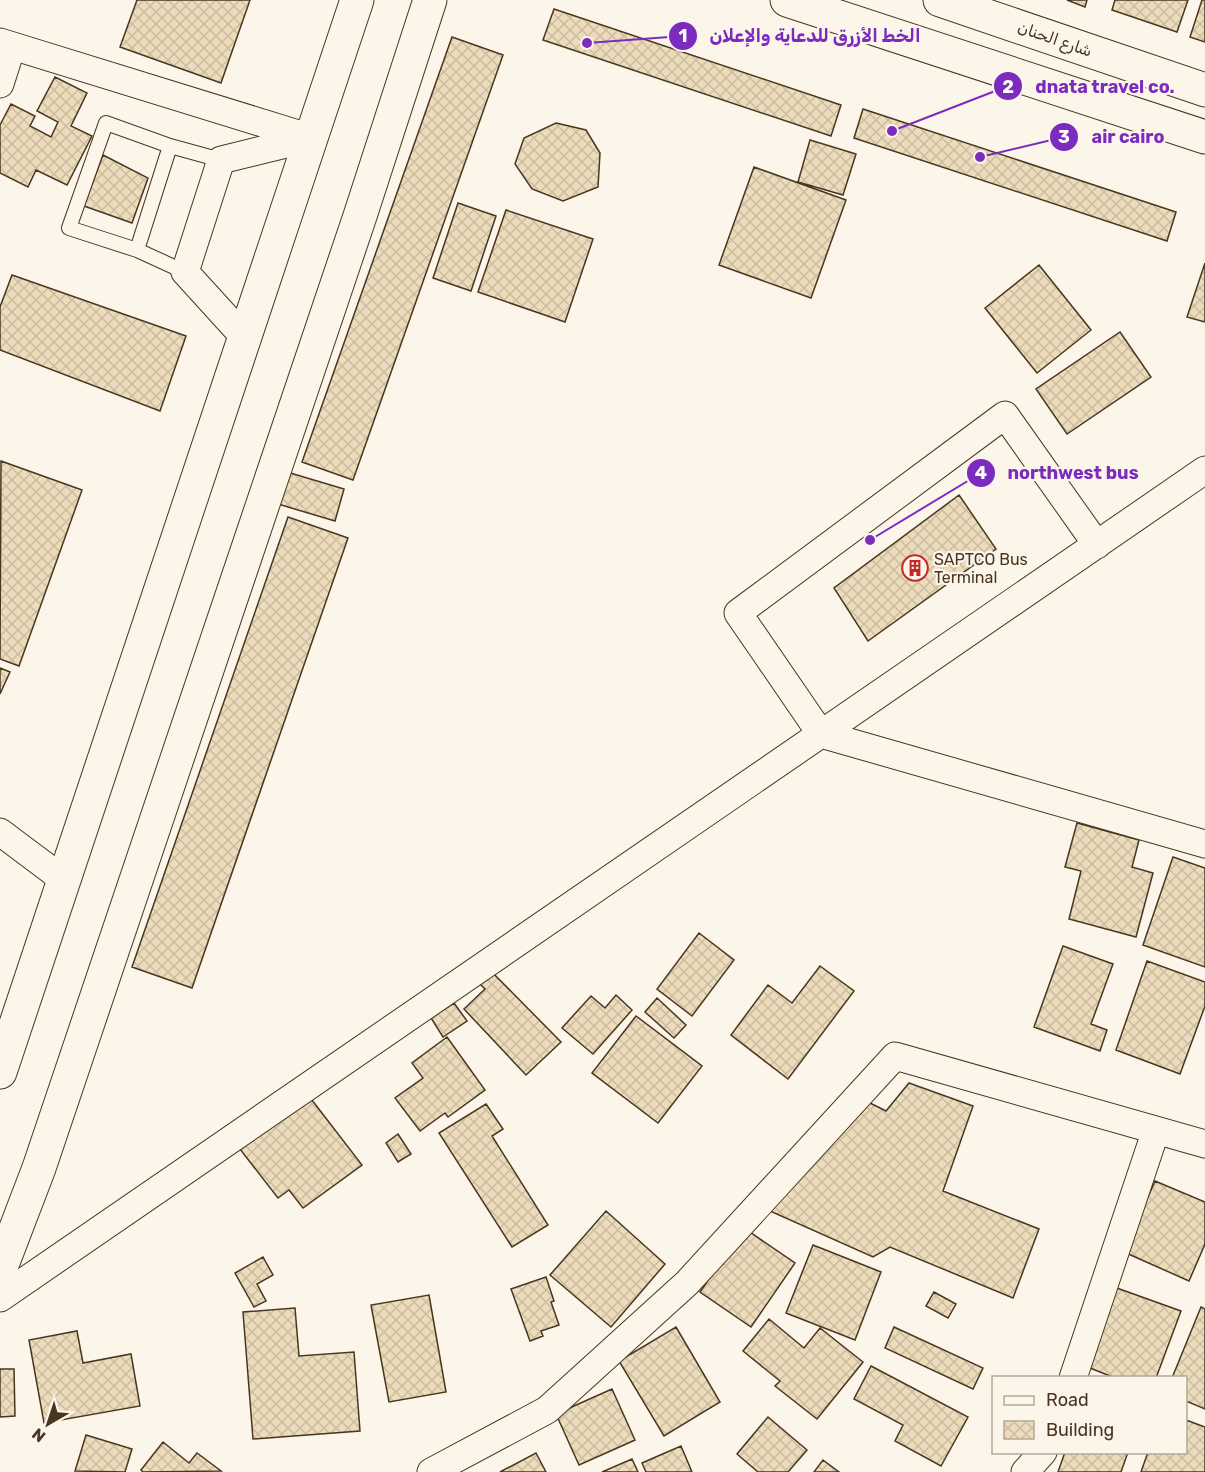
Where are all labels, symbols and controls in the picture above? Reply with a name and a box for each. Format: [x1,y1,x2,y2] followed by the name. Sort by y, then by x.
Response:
[1015,17,1095,63] street label: شارع الحنان
[668,18,933,54] callout: الخط الأزرق للدعاية والإعلان
[679,25,687,47] text: 1
[709,25,921,47] text: الخط الأزرق للدعاية والإعلان
[993,68,1187,104] callout: dnata travel co.
[1002,76,1014,98] text: 2
[1035,76,1175,98] text: dnata travel co.
[1049,119,1176,155] callout: air cairo
[1058,126,1070,148] text: 3
[1092,126,1164,148] text: air cairo
[966,455,1151,491] callout: northwest bus
[975,462,987,484] text: 4
[1007,462,1139,484] text: northwest bus
[934,550,1028,587] place label: SAPTCO Bus Terminal
[900,553,930,583] building icon: SAPTCO Bus Terminal
[992,1376,1187,1454] legend
[1046,1389,1089,1411] text: Road
[18,1394,78,1454] north arrow
[1046,1419,1114,1441] text: Building
[28,1424,49,1446] text: N

